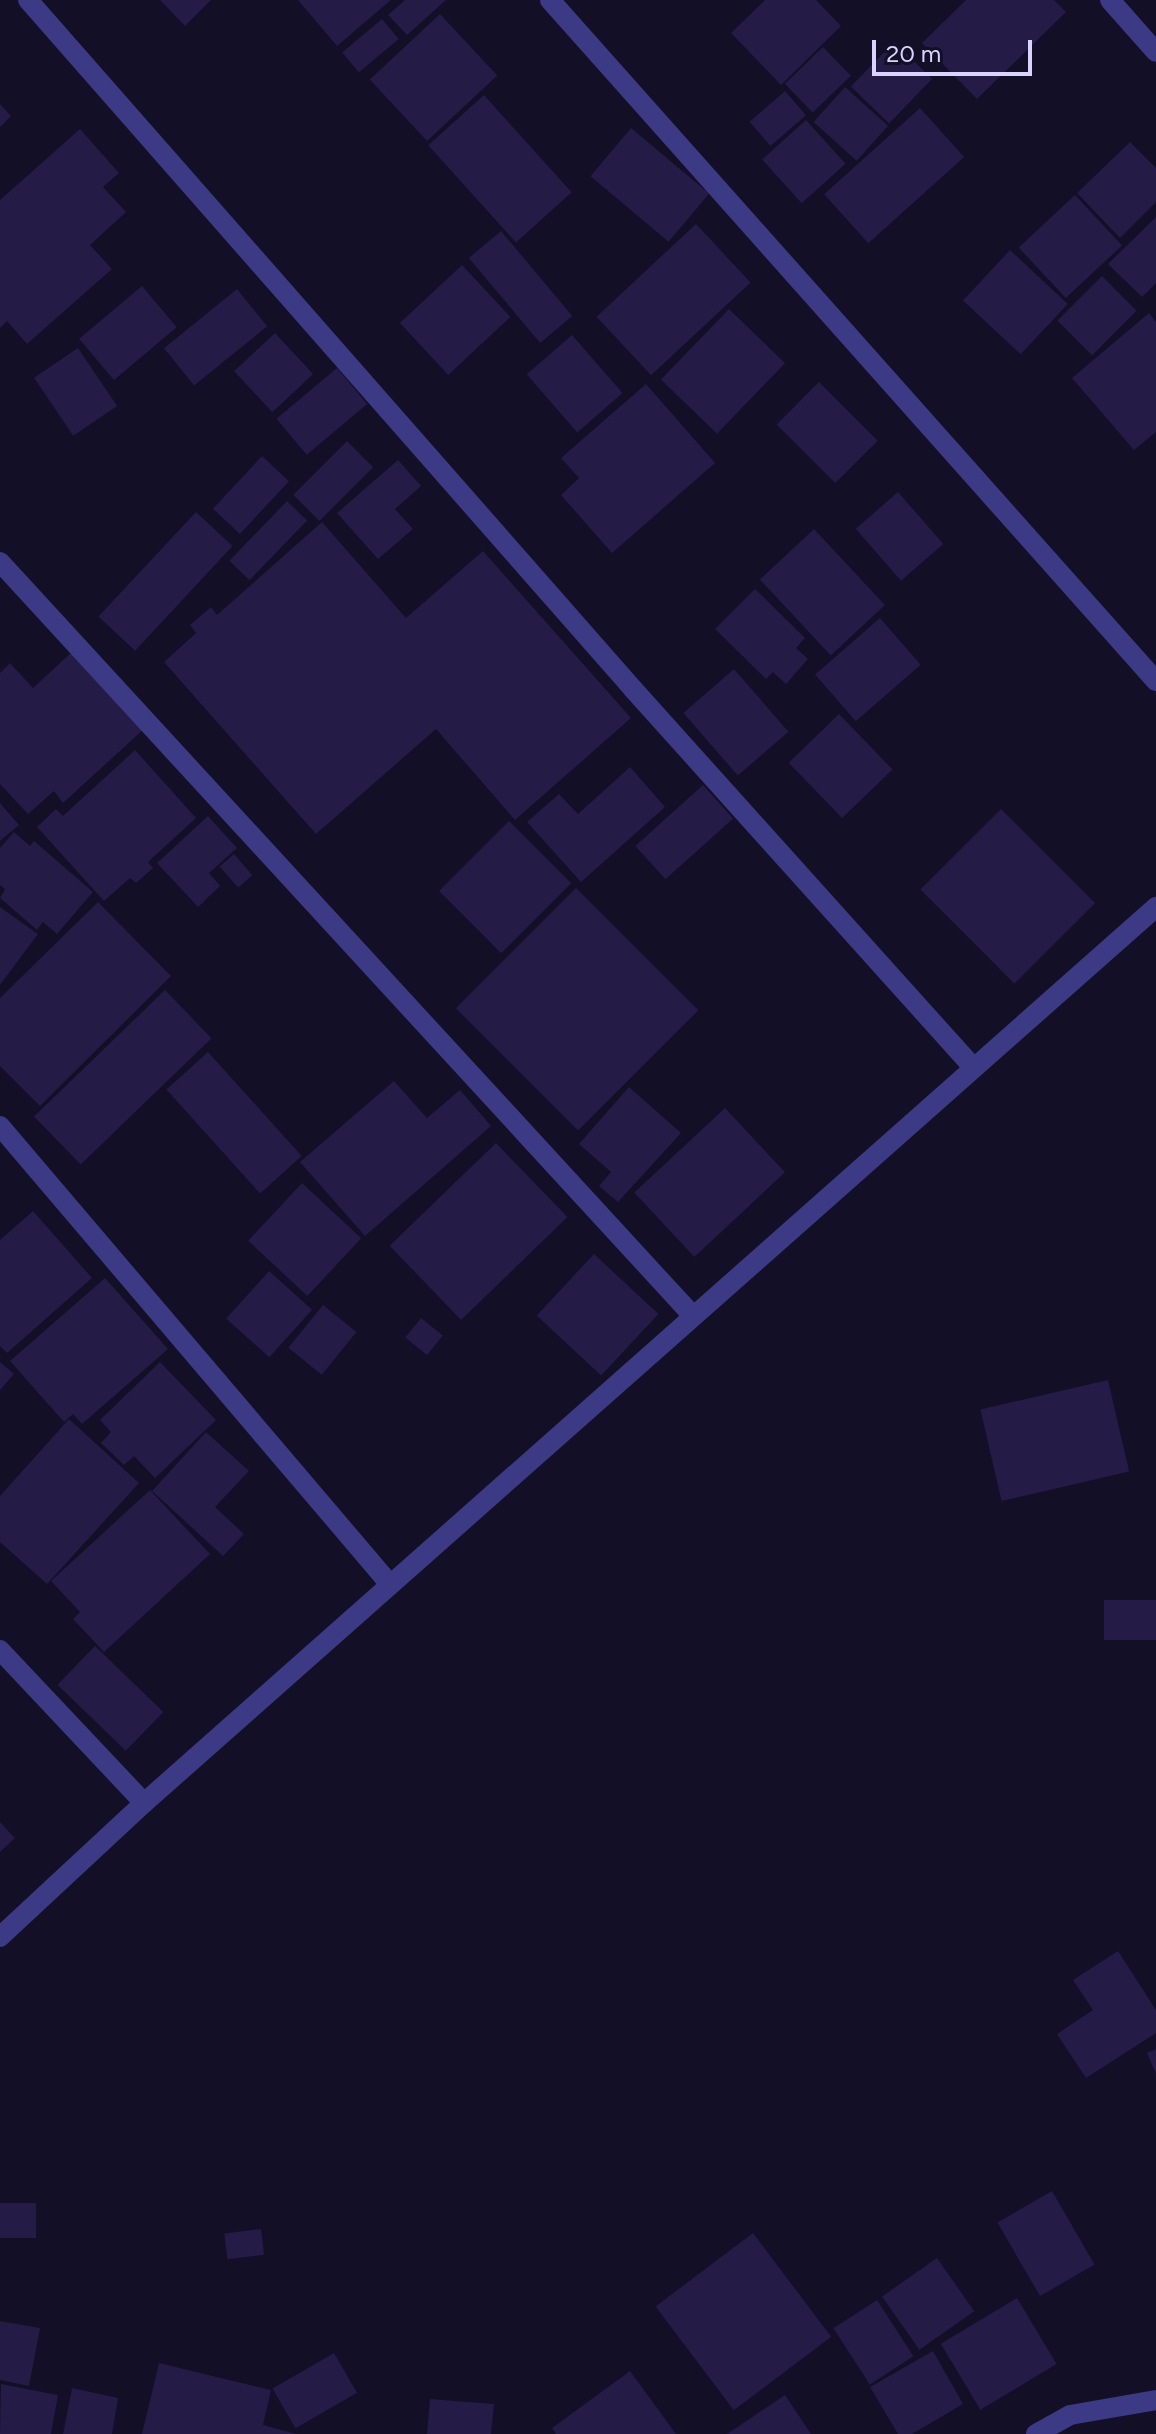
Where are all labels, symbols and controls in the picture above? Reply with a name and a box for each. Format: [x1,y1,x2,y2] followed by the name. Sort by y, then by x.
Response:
[876,24,1036,74] scale bar
[886,39,941,68] text: 20 m

